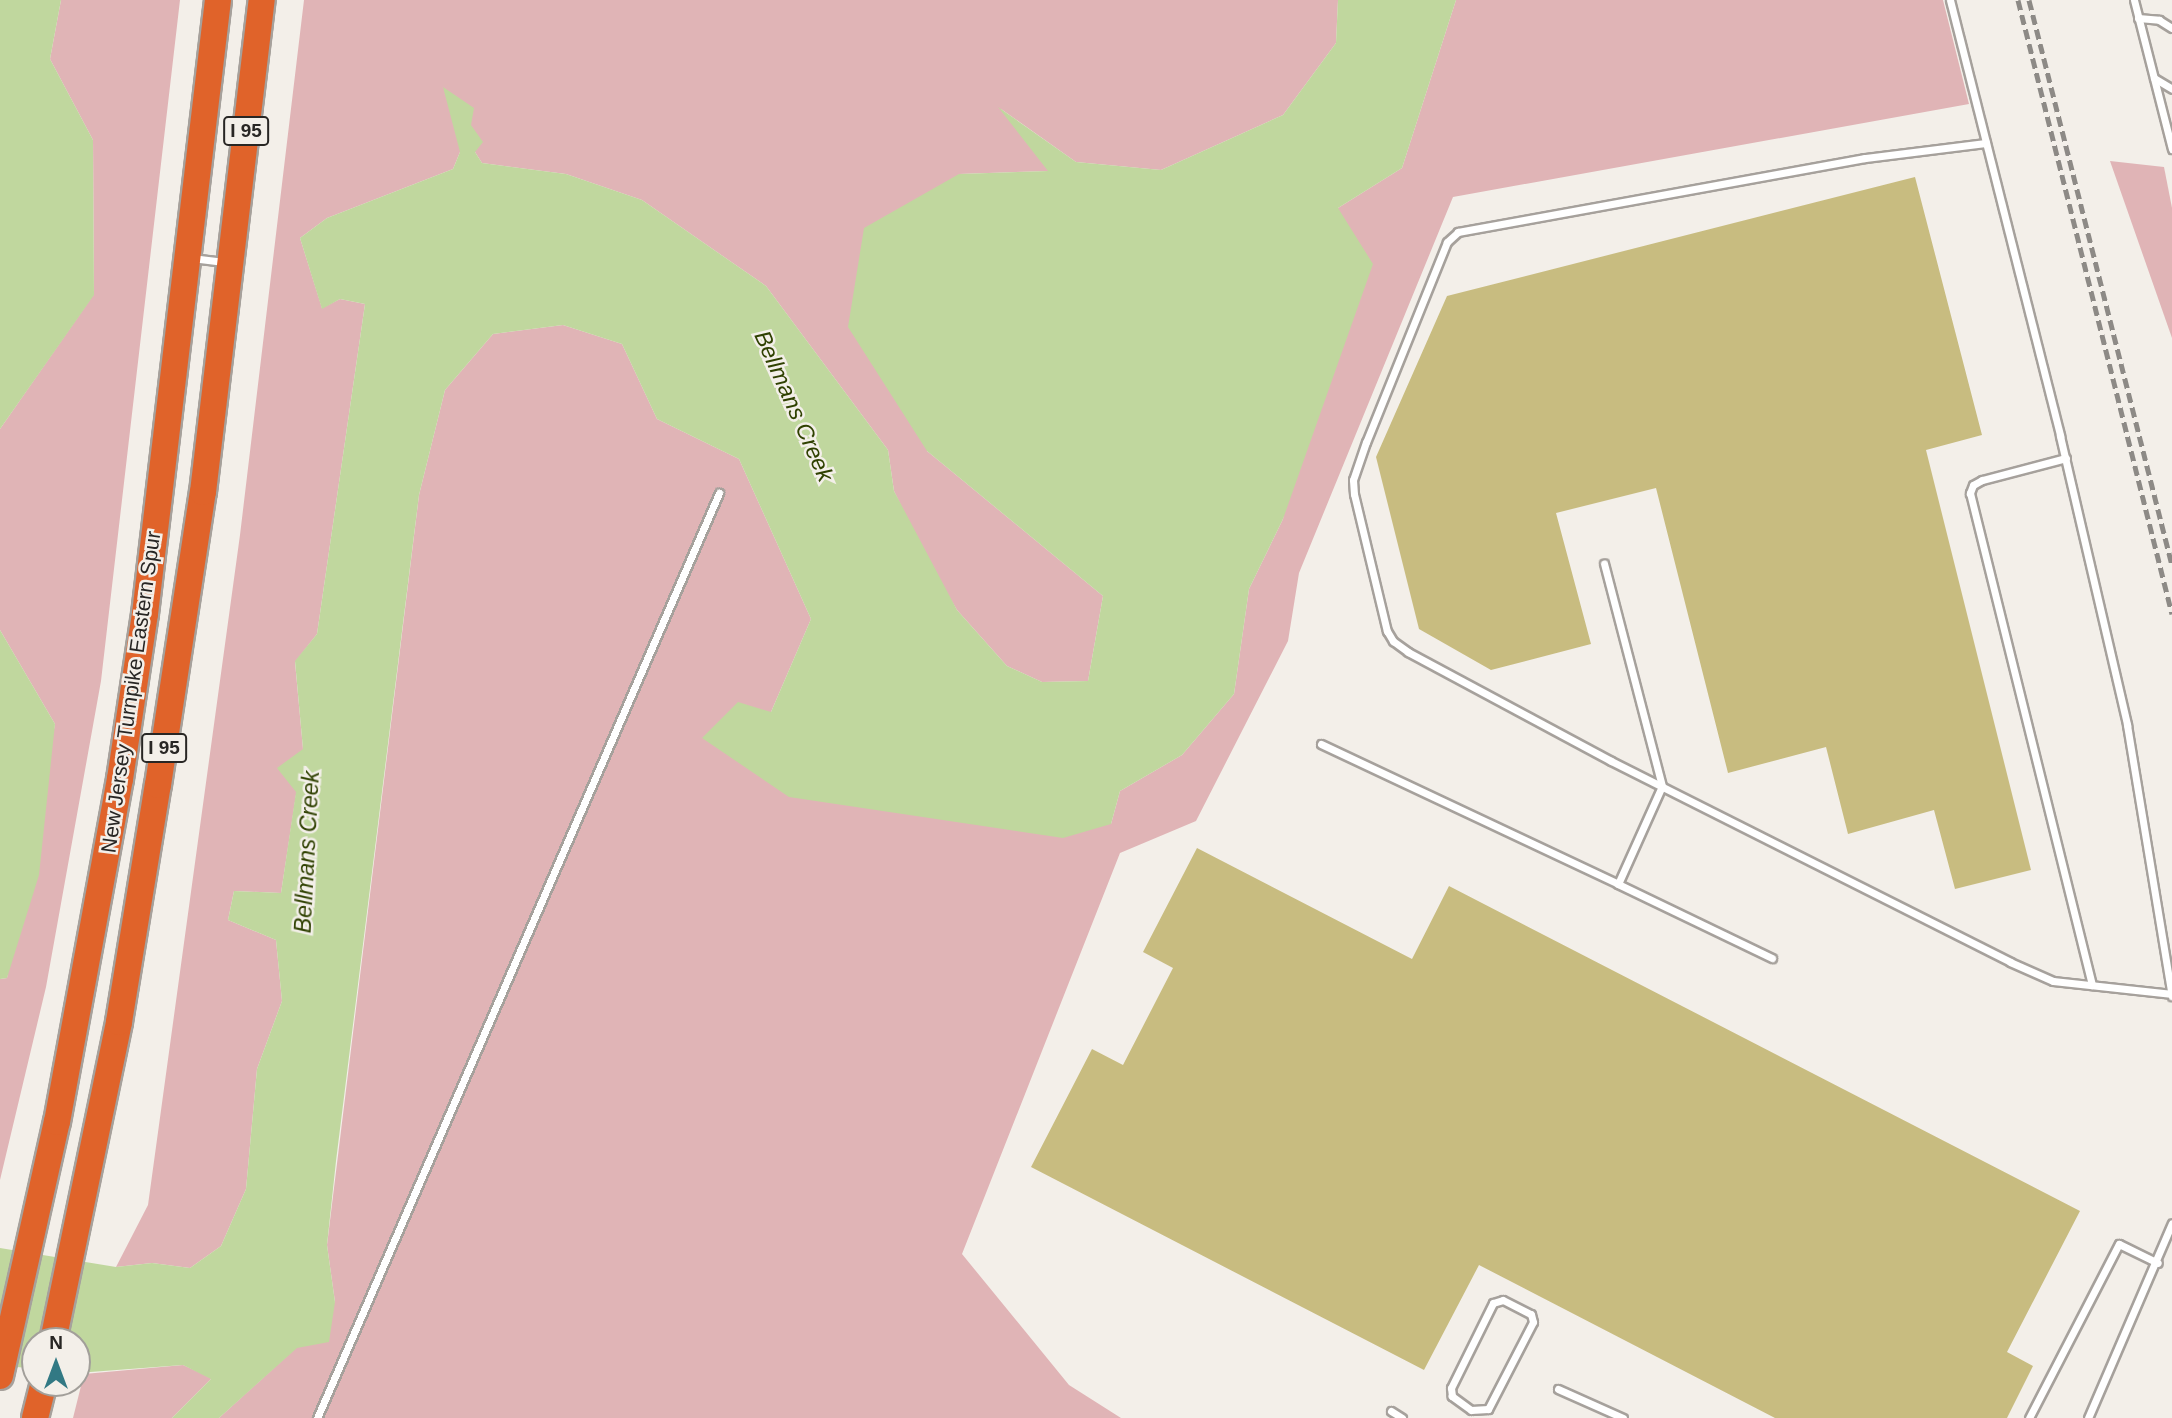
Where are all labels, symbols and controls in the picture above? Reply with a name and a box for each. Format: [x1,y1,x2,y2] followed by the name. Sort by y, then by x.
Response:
[222,116,270,146] road number: I 95
[748,326,840,486] water label: Bellmans Creek
[96,529,166,855] street label: New Jersey Turnpike Eastern Spur
[140,733,188,764] road number: I 95
[289,770,325,934] water label: Bellmans Creek
[21,1327,91,1397] north arrow
[49,1332,63,1353] text: N

